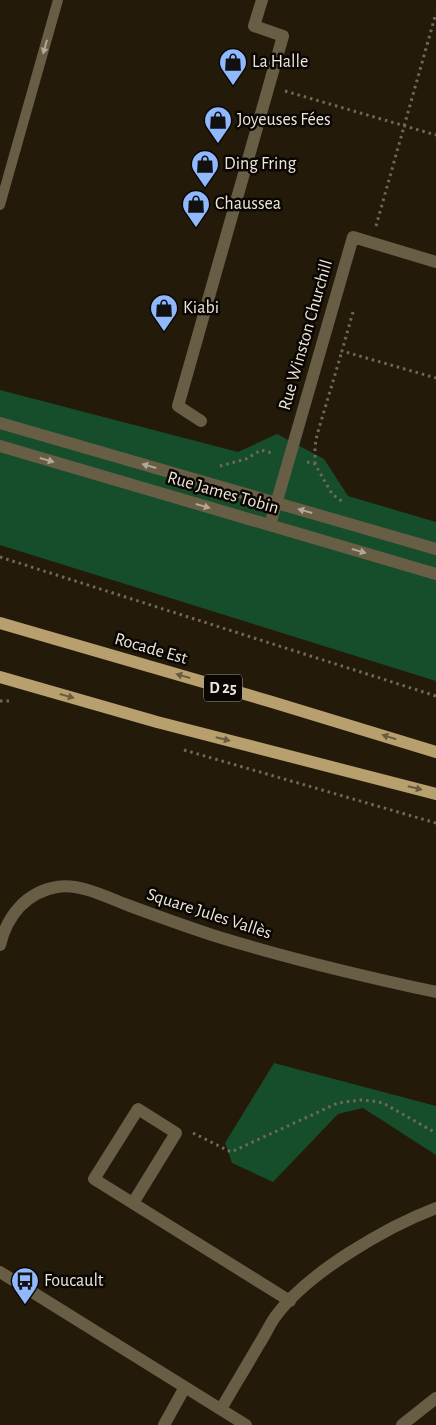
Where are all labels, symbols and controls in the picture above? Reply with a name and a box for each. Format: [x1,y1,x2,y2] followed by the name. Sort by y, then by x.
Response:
[41,39,49,54] one-way arrow
[218,47,248,86] shop icon: La Halle
[252,53,308,71] place label: La Halle
[203,105,233,144] shop icon: Joyeuses Fées
[237,111,331,129] place label: Joyeuses Fées
[190,149,220,188] shop icon: Ding Fring
[224,155,297,173] place label: Ding Fring
[181,189,211,228] shop icon: Chaussea
[215,195,281,213] place label: Chaussea
[276,258,336,412] street label: Rue Winston Churchill
[149,293,179,332] shop icon: Kiabi
[183,299,219,317] place label: Kiabi
[39,457,54,465] one-way arrow
[142,462,157,470] one-way arrow
[165,468,281,518] street label: Rue James Tobin
[195,502,210,510] one-way arrow
[298,507,313,515] one-way arrow
[351,548,366,556] one-way arrow
[113,630,190,668] street label: Rocade Est
[176,672,191,680] one-way arrow
[204,674,242,701] road number: D 25
[59,693,74,701] one-way arrow
[382,733,397,741] one-way arrow
[216,735,231,743] one-way arrow
[407,784,422,792] one-way arrow
[144,885,274,943] street label: Square Jules Vallès
[10,1266,40,1305] bus stop icon: Foucault
[44,1272,104,1290] place label: Foucault

